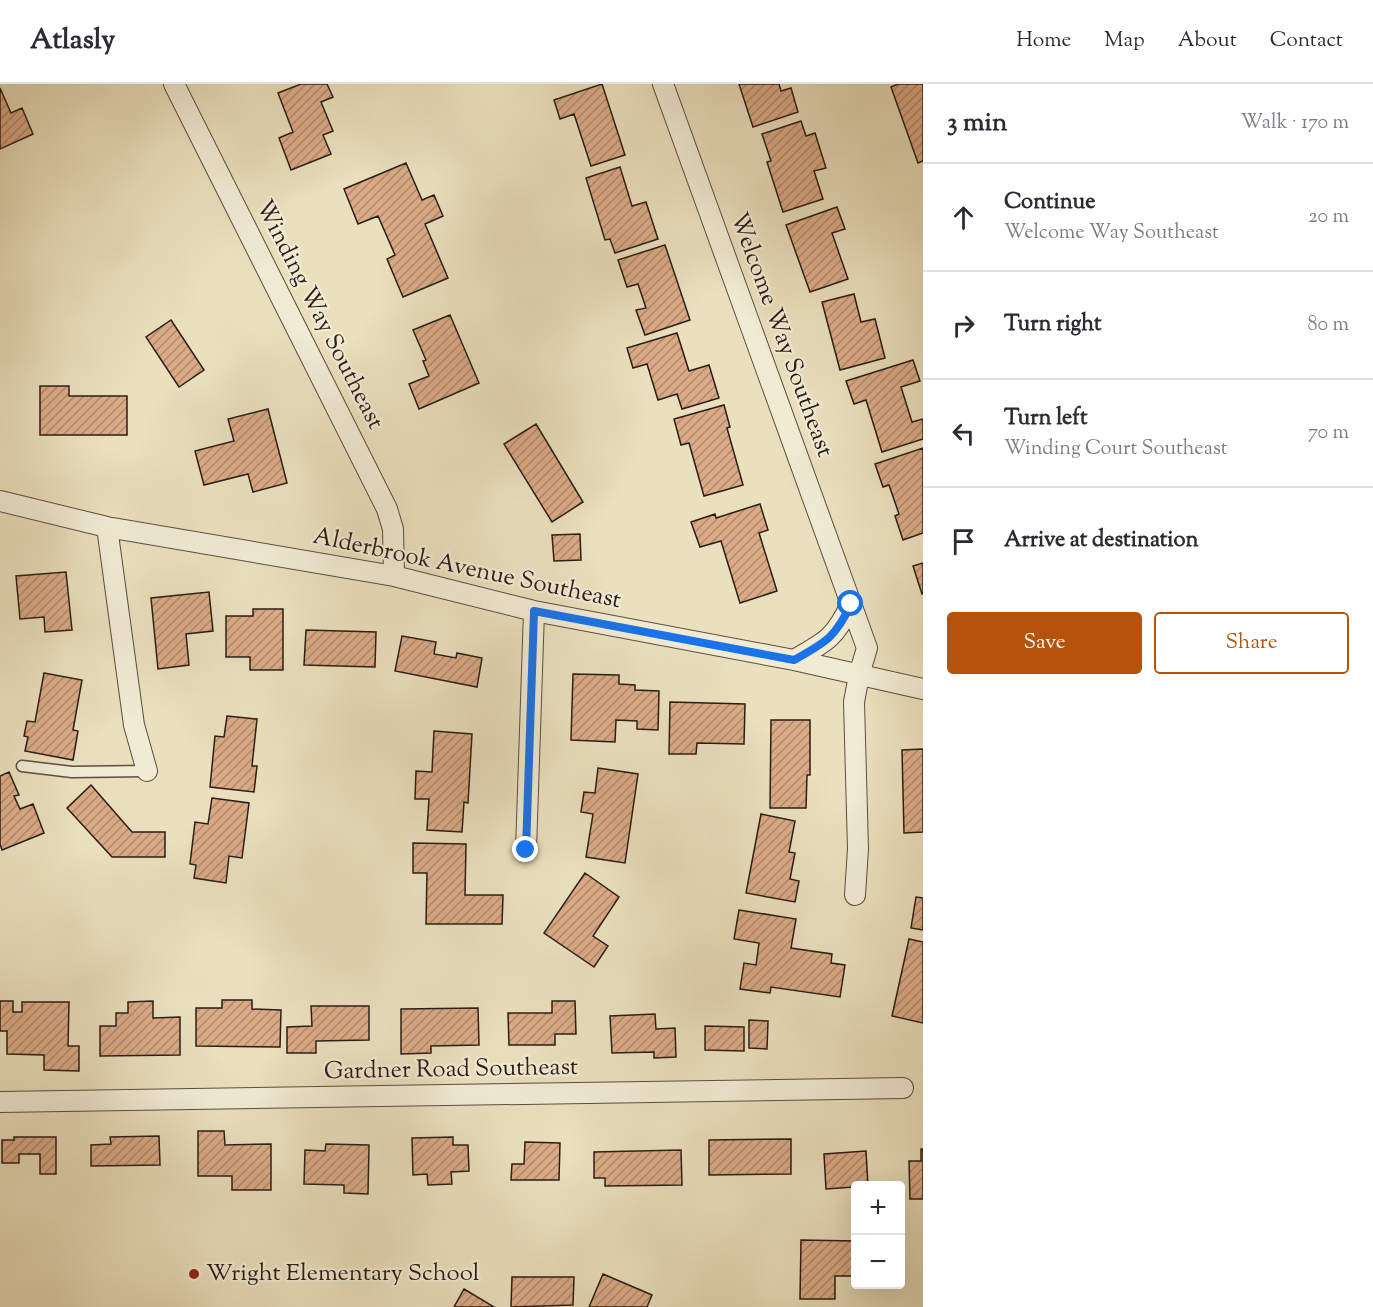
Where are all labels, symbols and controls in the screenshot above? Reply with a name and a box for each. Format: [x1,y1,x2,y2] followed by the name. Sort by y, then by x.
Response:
[30,21,115,61] text: Atlasly
[1016,26,1071,56] text: Home
[1104,26,1145,56] text: Map
[1178,26,1237,56] text: About
[1270,26,1343,56] text: Contact
[947,105,1007,142] text: 3 min
[1241,109,1349,138] text: Walk · 170 m
[1004,187,1095,219] text: Continue
[246,194,392,436] street label: Winding Way Southeast
[947,201,980,234] icon: ahead
[1308,203,1349,232] text: 20 m
[721,208,841,462] street label: Welcome Way Southeast
[1004,219,1219,248] text: Welcome Way Southeast
[947,309,980,342] icon: right
[1004,309,1101,341] text: Turn right
[1308,311,1349,340] text: 80 m
[1004,403,1087,435] text: Turn left
[947,417,980,450] icon: left
[1308,419,1349,448] text: 70 m
[1004,435,1228,464] text: Winding Court Southeast
[310,520,624,618] street label: Alderbrook Avenue Southeast
[947,525,980,558] icon: arrive
[1004,525,1199,557] text: Arrive at destination
[837,590,863,616] route start
[947,612,1142,674] button: Save
[1154,612,1349,674] button: Share
[512,836,538,862] route end
[324,1051,578,1089] street label: Gardner Road Southeast
[851,1181,905,1289] map controls
[851,1181,905,1235] button: +
[851,1235,905,1289] button: −
[206,1257,480,1291] place label: Wright Elementary School
[187,1267,201,1281] marker: Wright Elementary School

